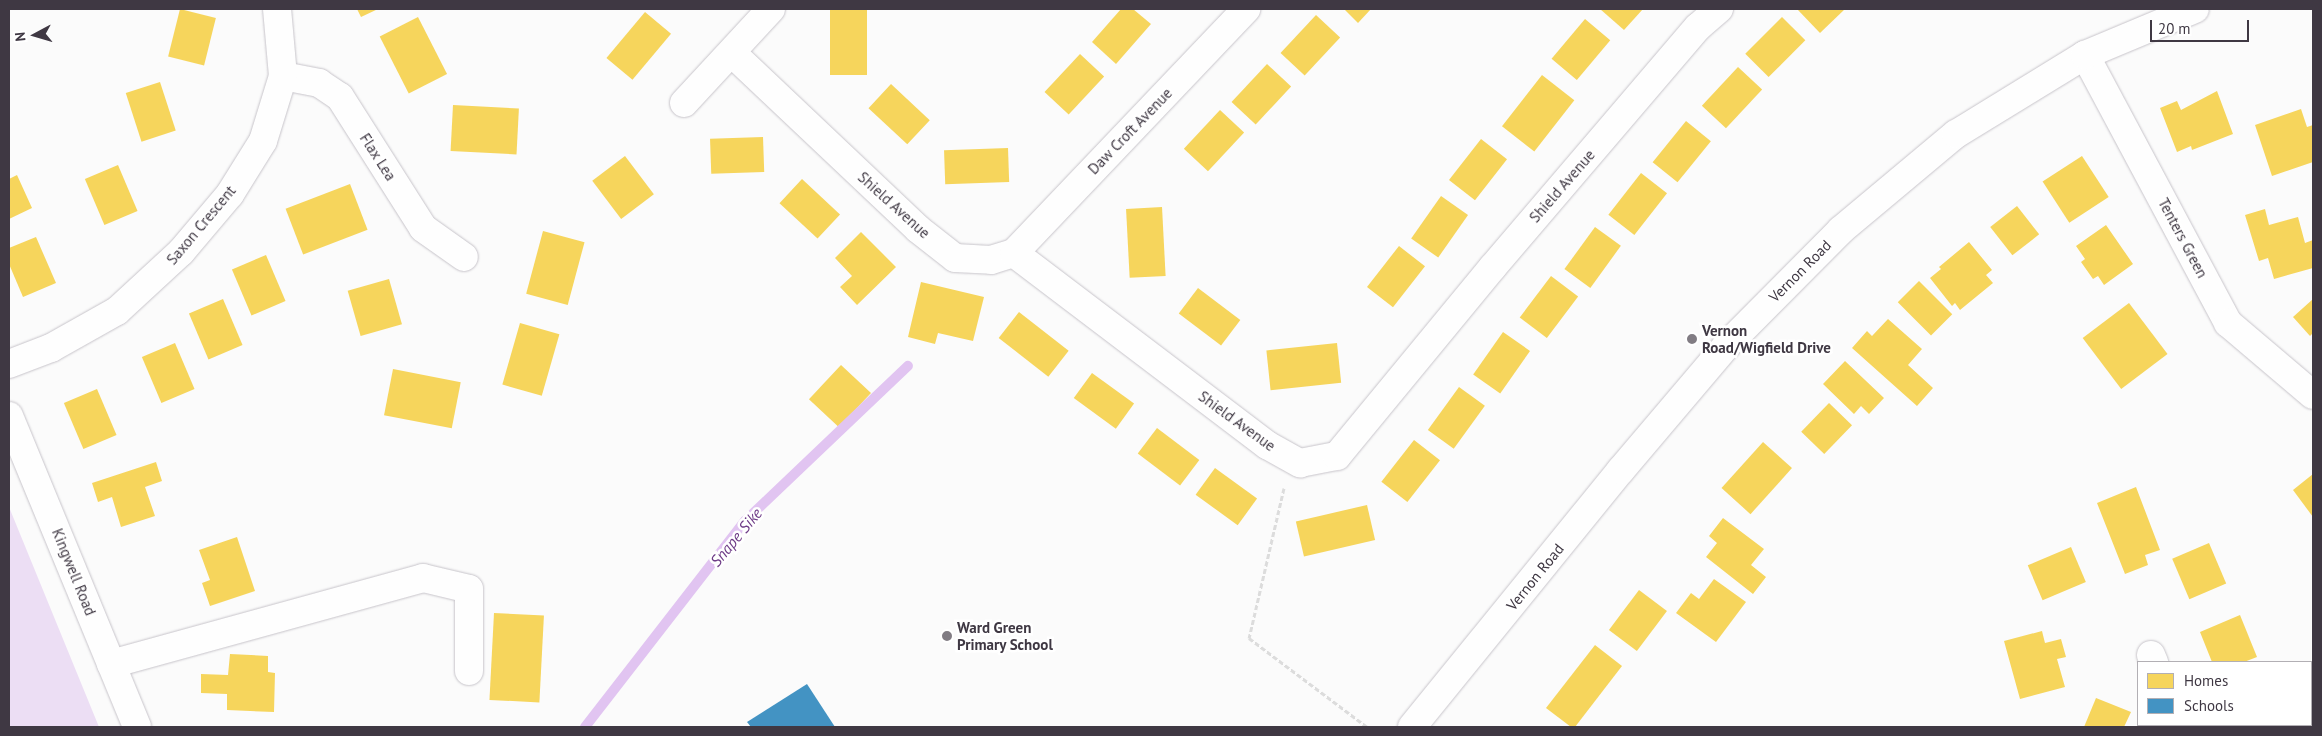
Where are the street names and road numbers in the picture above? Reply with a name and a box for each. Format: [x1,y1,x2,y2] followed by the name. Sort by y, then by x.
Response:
[1084,84,1176,178] street label: Daw Croft Avenue
[356,130,400,184] street label: Flax Lea
[1525,146,1599,226] street label: Shield Avenue
[854,168,934,242] street label: Shield Avenue
[163,182,239,268] street label: Saxon Crescent
[2154,195,2212,281] street label: Tenters Green
[1765,236,1835,306] street label: Vernon Road
[1195,387,1279,455] street label: Shield Avenue
[48,526,100,618] street label: Kingwell Road
[1503,540,1567,614] street label: Vernon Road

